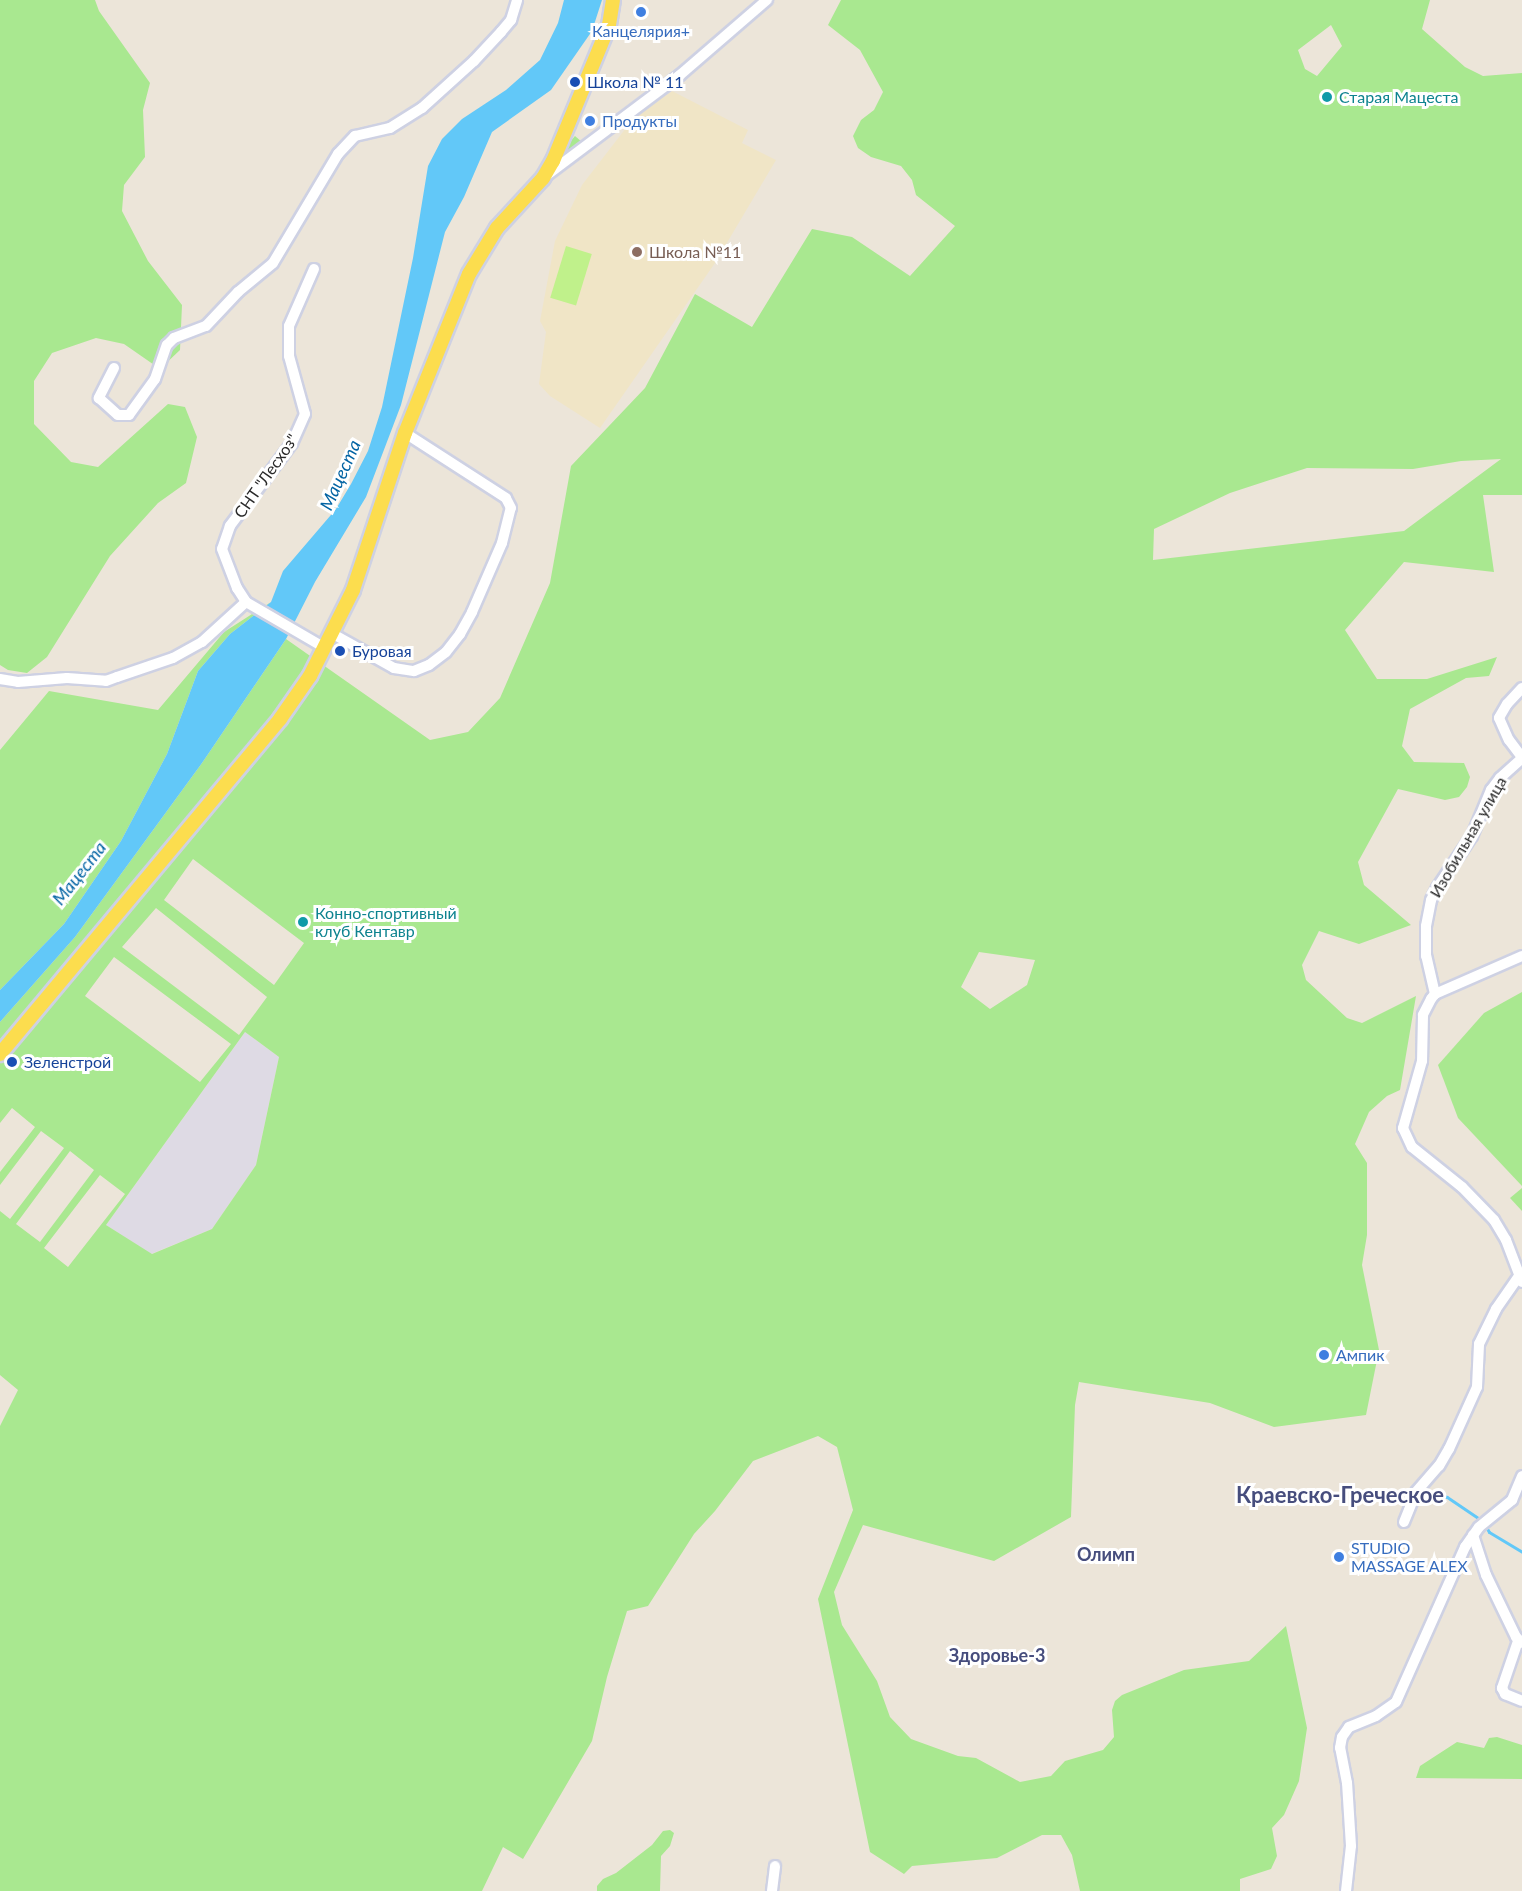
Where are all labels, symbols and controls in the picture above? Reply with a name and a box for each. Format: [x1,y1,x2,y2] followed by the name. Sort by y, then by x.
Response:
[634,5,648,19] marker: Канцелярия+
[592,21,690,41] place label: Канцелярия+
[587,72,683,92] place label: Школа № 11
[568,75,582,89] marker: Школа № 11
[1339,87,1458,107] place label: Старая Мацеста
[1320,90,1334,104] marker: Старая Мацеста
[602,111,677,131] place label: Продукты
[583,114,597,128] marker: Продукты
[649,242,741,262] place label: Школа №11
[630,245,644,259] marker: Школа №11
[230,430,302,522] street label: СНТ "Лесхоз"
[315,437,365,513] water label: Мацеста
[352,641,412,661] place label: Буровая
[333,644,347,658] marker: Буровая
[1426,773,1510,901] street label: Изобильная улица
[48,837,110,909] water label: Мацеста
[315,903,457,941] place label: Конно-спортивный клуб Кентавр
[296,915,310,929] marker: Конно-спортивный клуб Кентавр
[24,1052,111,1072] place label: Зеленстрой
[5,1055,19,1069] marker: Зеленстрой
[1336,1345,1385,1365] place label: Ампик
[1317,1348,1331,1362] marker: Ампик
[1236,1482,1444,1508] district label: Краевско-Греческое
[1351,1538,1468,1576] place label: STUDIO MASSAGE ALEX
[1077,1543,1135,1565] district label: Олимп
[1332,1550,1346,1564] marker: STUDIO MASSAGE ALEX
[949,1644,1045,1666] district label: Здоровье-3

